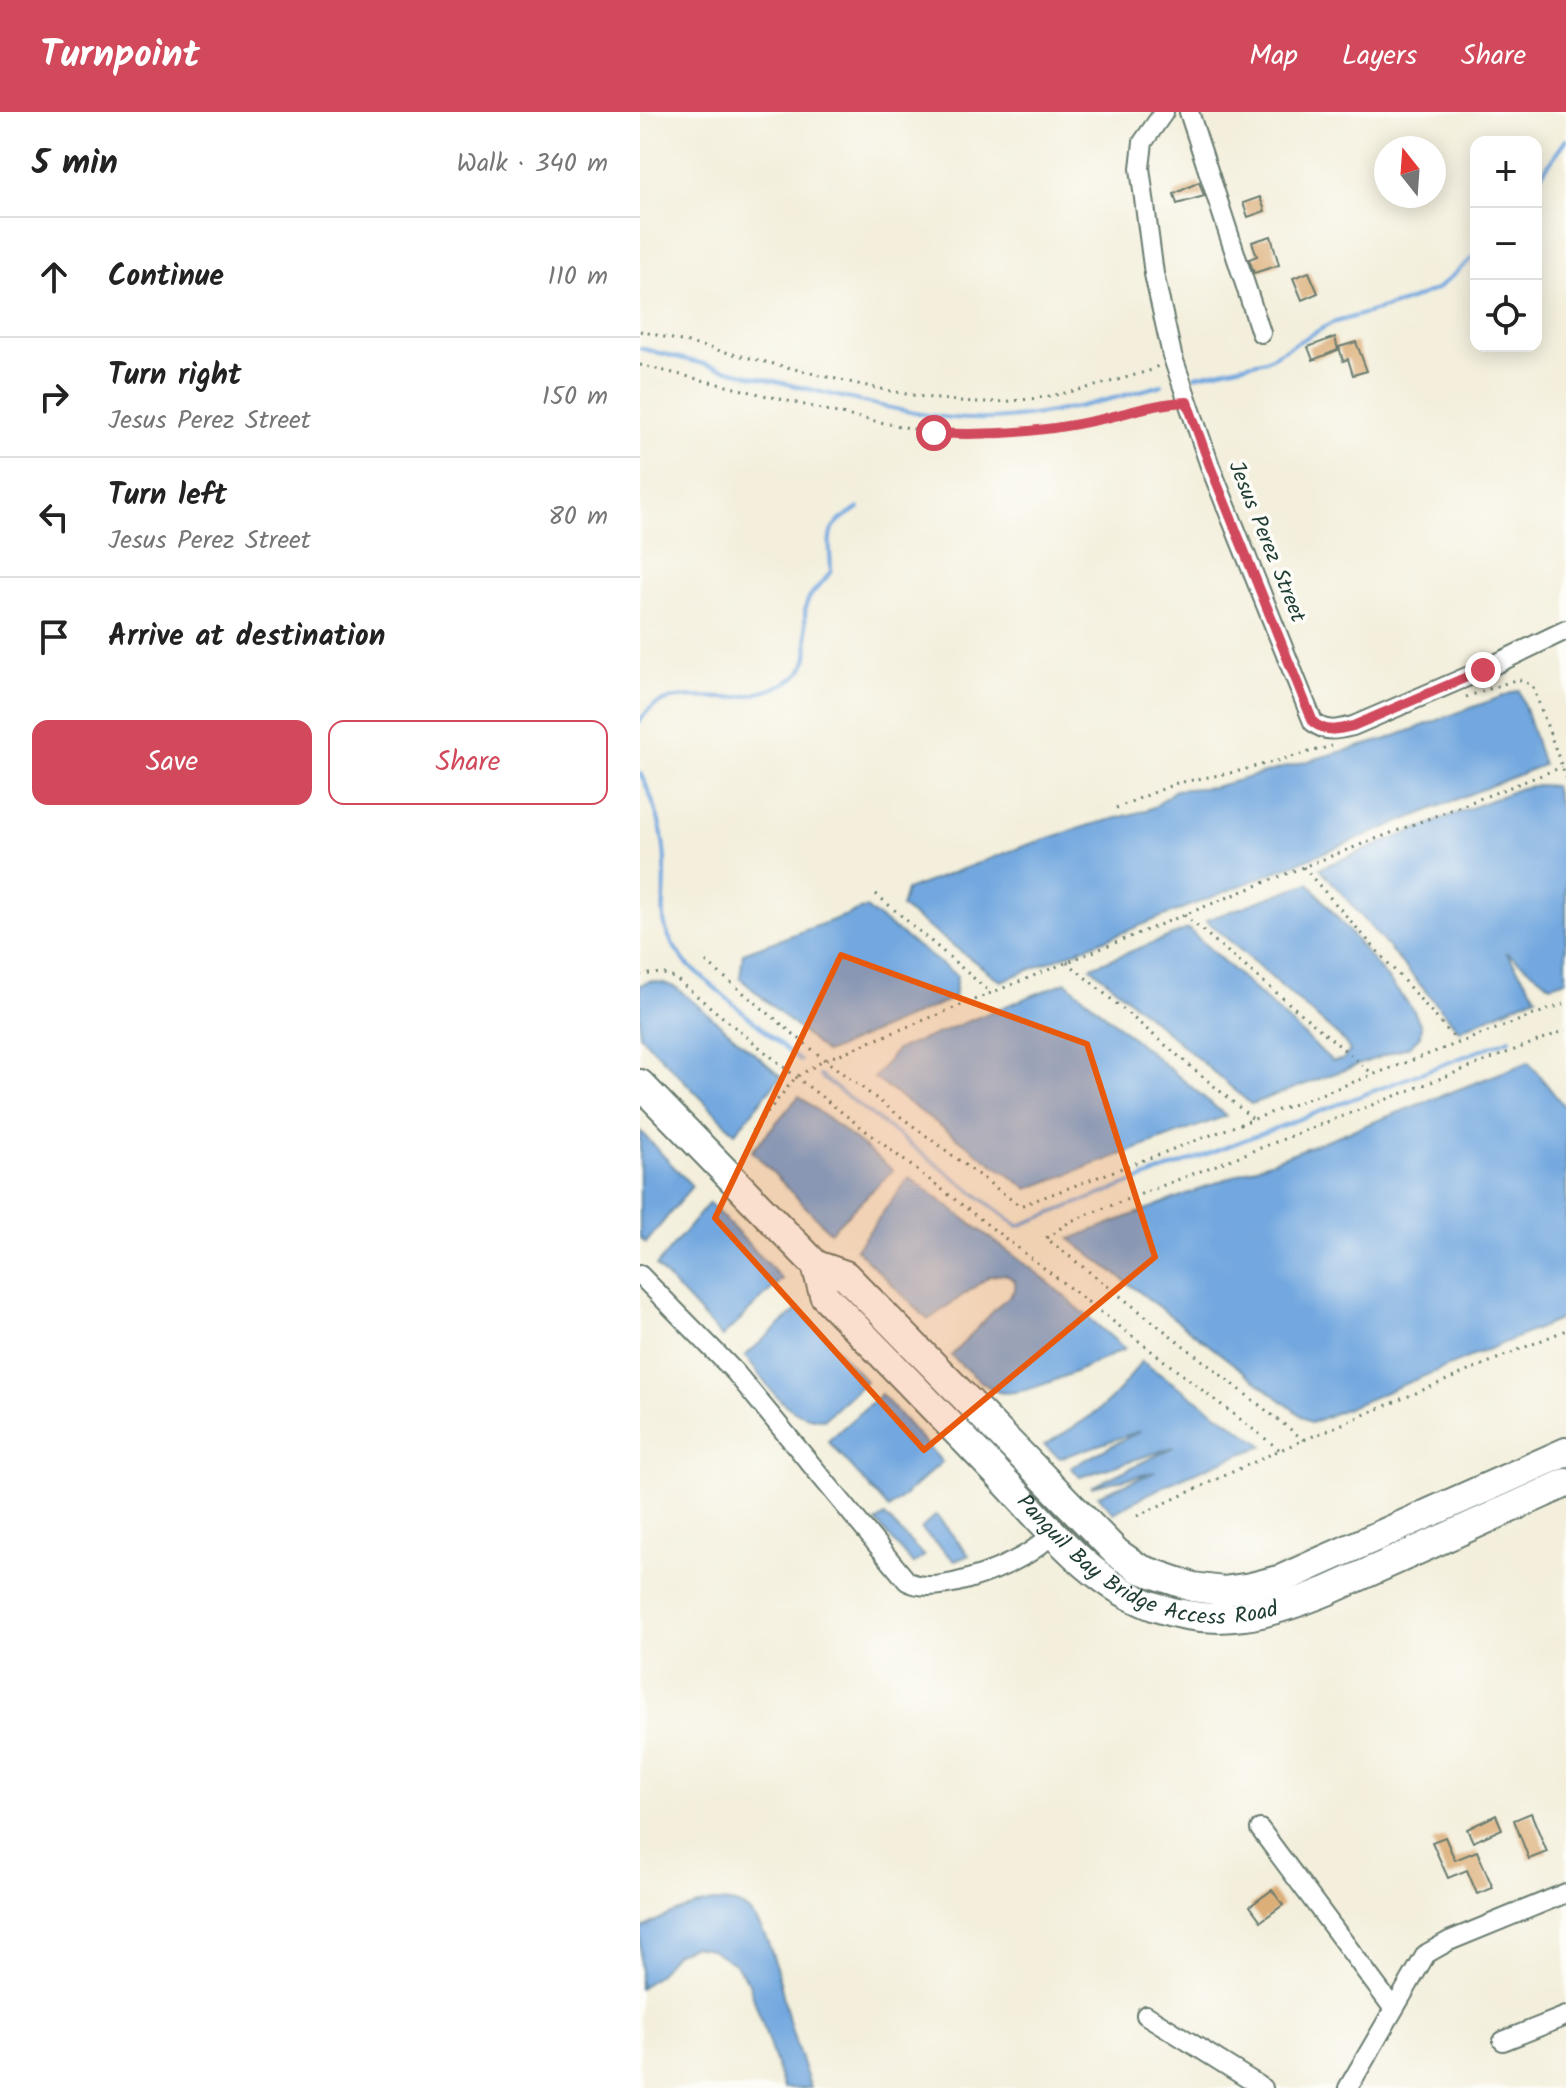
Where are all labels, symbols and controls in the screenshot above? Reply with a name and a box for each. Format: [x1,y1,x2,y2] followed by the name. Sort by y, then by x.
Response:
[40,26,200,86] text: Turnpoint
[1249,34,1298,79] text: Map
[1342,34,1417,79] text: Layers
[1461,34,1526,79] text: Share
[1374,136,1446,208] north arrow
[1470,136,1542,352] map controls
[1470,136,1542,208] button: +
[32,137,118,191] text: 5 min
[457,143,608,185] text: Walk · 340 m
[1470,208,1542,280] button: −
[108,253,224,301] text: Continue
[32,255,76,299] icon: ahead
[548,256,608,298] text: 110 m
[1470,280,1542,352] button: locate
[108,352,241,400] text: Turn right
[32,375,76,419] icon: right
[542,376,608,418] text: 150 m
[108,400,311,442] text: Jesus Perez Street
[916,415,952,451] route start
[1218,456,1315,629] street label: Jesus Perez Street
[108,472,227,520] text: Turn left
[32,495,76,539] icon: left
[548,496,608,538] text: 80 m
[108,520,311,562] text: Jesus Perez Street
[108,613,385,661] text: Arrive at destination
[32,615,76,659] icon: arrive
[1465,652,1501,688] route end
[32,720,312,805] button: Save
[328,720,608,805] button: Share
[1008,1486,1283,1636] street label: Panguil Bay Bridge Access Road

